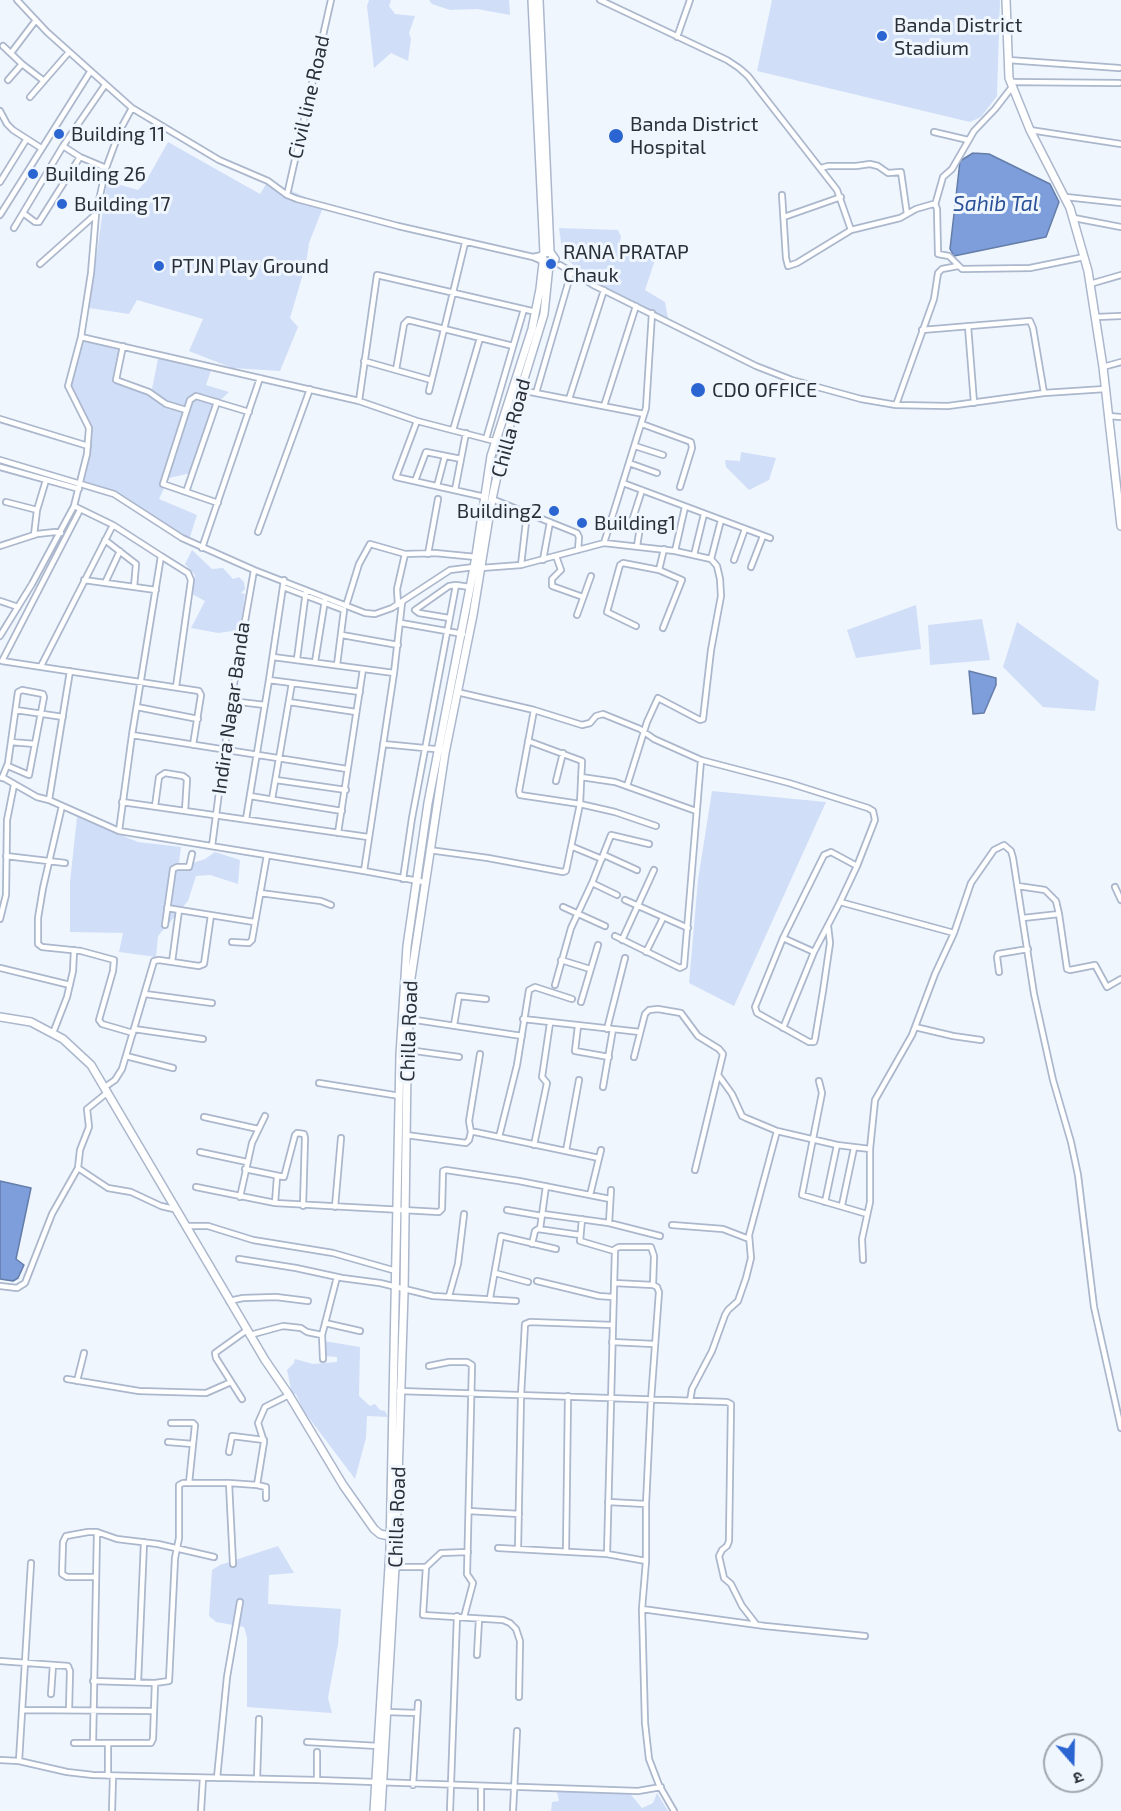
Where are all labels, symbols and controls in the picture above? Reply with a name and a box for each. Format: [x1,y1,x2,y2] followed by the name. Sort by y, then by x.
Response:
[894,13,1022,60] place label: Banda District Stadium
[875,29,889,43] marker: Banda District Stadium
[283,33,335,161] street label: Civil line Road
[630,112,758,159] place label: Banda District Hospital
[71,122,165,146] place label: Building 11
[52,127,66,141] marker: Building 11
[607,127,625,145] marker: Banda District Hospital
[45,162,146,186] place label: Building 26
[26,167,40,181] marker: Building 26
[953,191,1039,217] water label: Sahib Tal
[74,192,171,216] place label: Building 17
[55,197,69,211] marker: Building 17
[563,240,689,287] place label: RANA PRATAP Chauk
[171,254,329,278] place label: PTJN Play Ground
[544,257,558,271] marker: RANA PRATAP Chauk
[152,259,166,273] marker: PTJN Play Ground
[486,376,536,480] street label: Chilla Road
[712,378,817,402] place label: CDO OFFICE
[689,381,707,399] marker: CDO OFFICE
[457,499,542,523] place label: Building2
[547,504,561,518] marker: Building2
[594,511,676,535] place label: Building1
[575,516,589,530] marker: Building1
[207,620,255,796] street label: Indira Nagar Banda
[395,980,423,1082] street label: Chilla Road
[383,1466,411,1568] street label: Chilla Road
[1043,1733,1103,1793] north arrow
[1071,1768,1086,1789] text: उ

